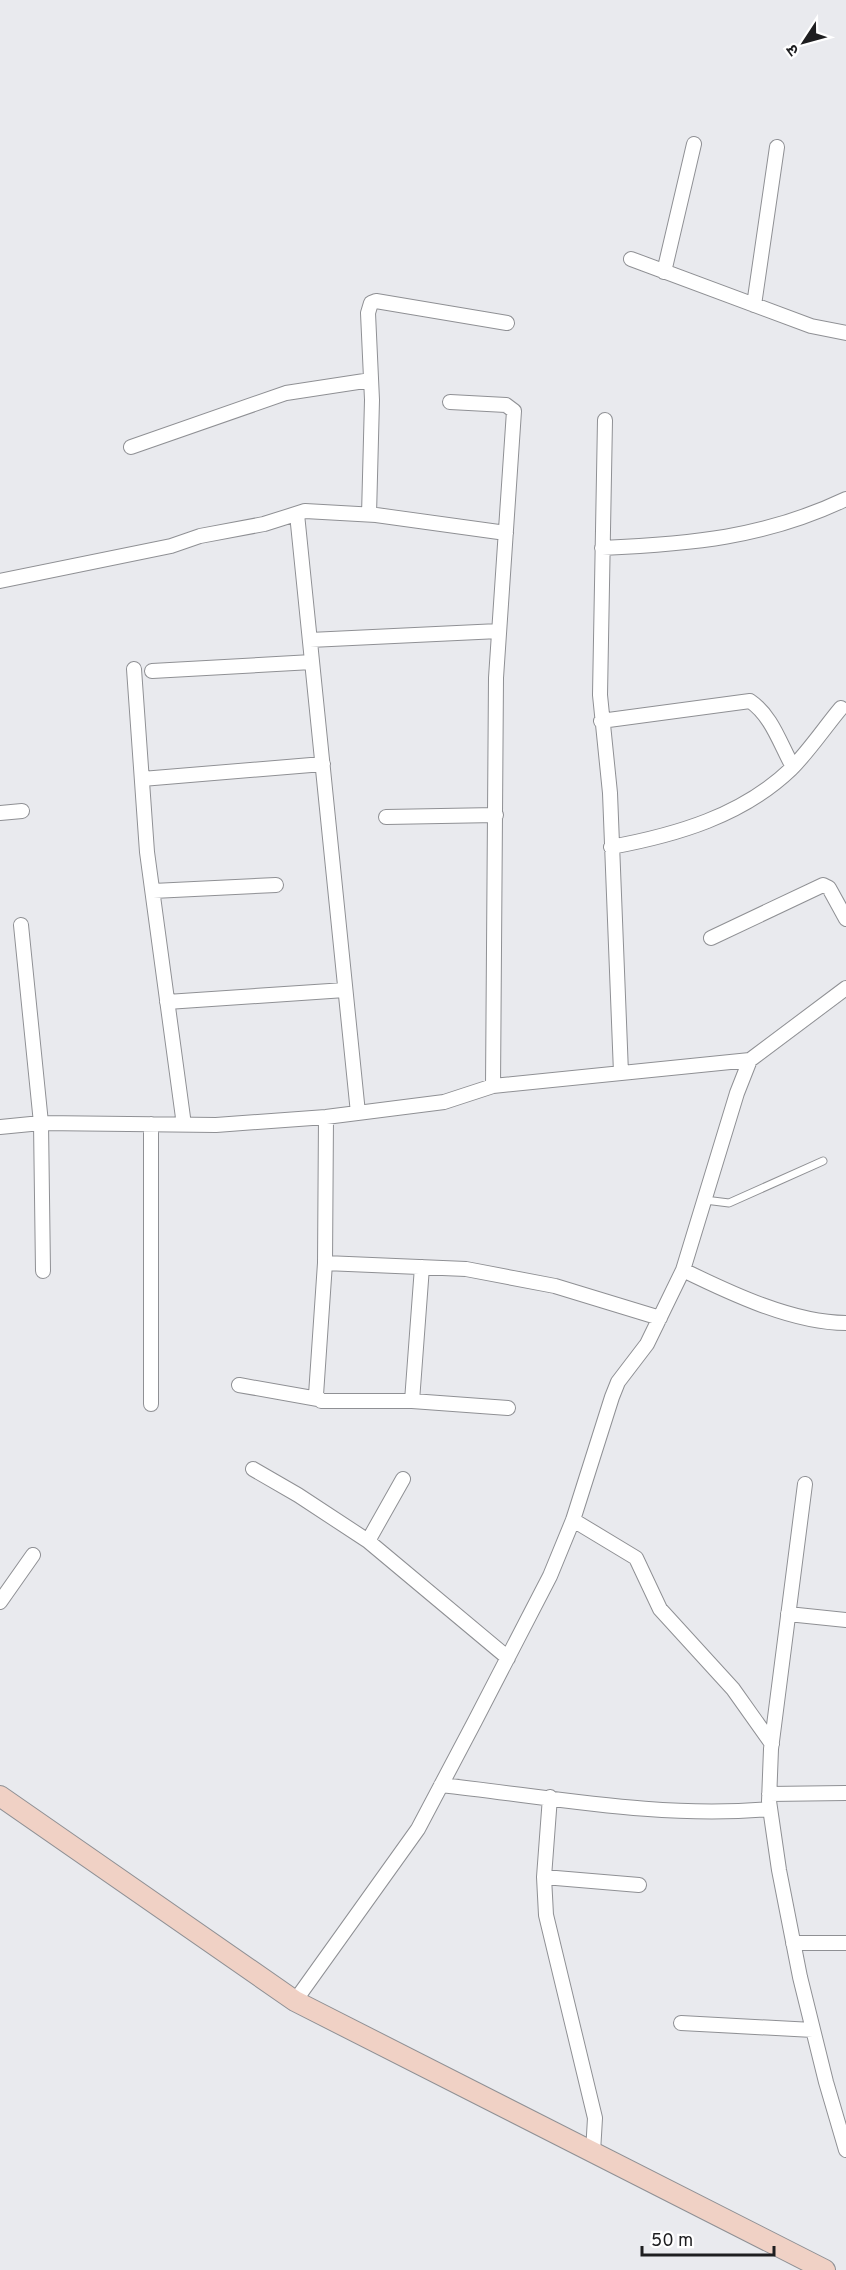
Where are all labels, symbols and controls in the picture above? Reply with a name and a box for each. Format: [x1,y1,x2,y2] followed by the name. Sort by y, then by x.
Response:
[774,12,834,72] north arrow
[782,39,804,59] text: उ
[642,2219,774,2257] scale bar
[651,2230,693,2253] text: 50 m

